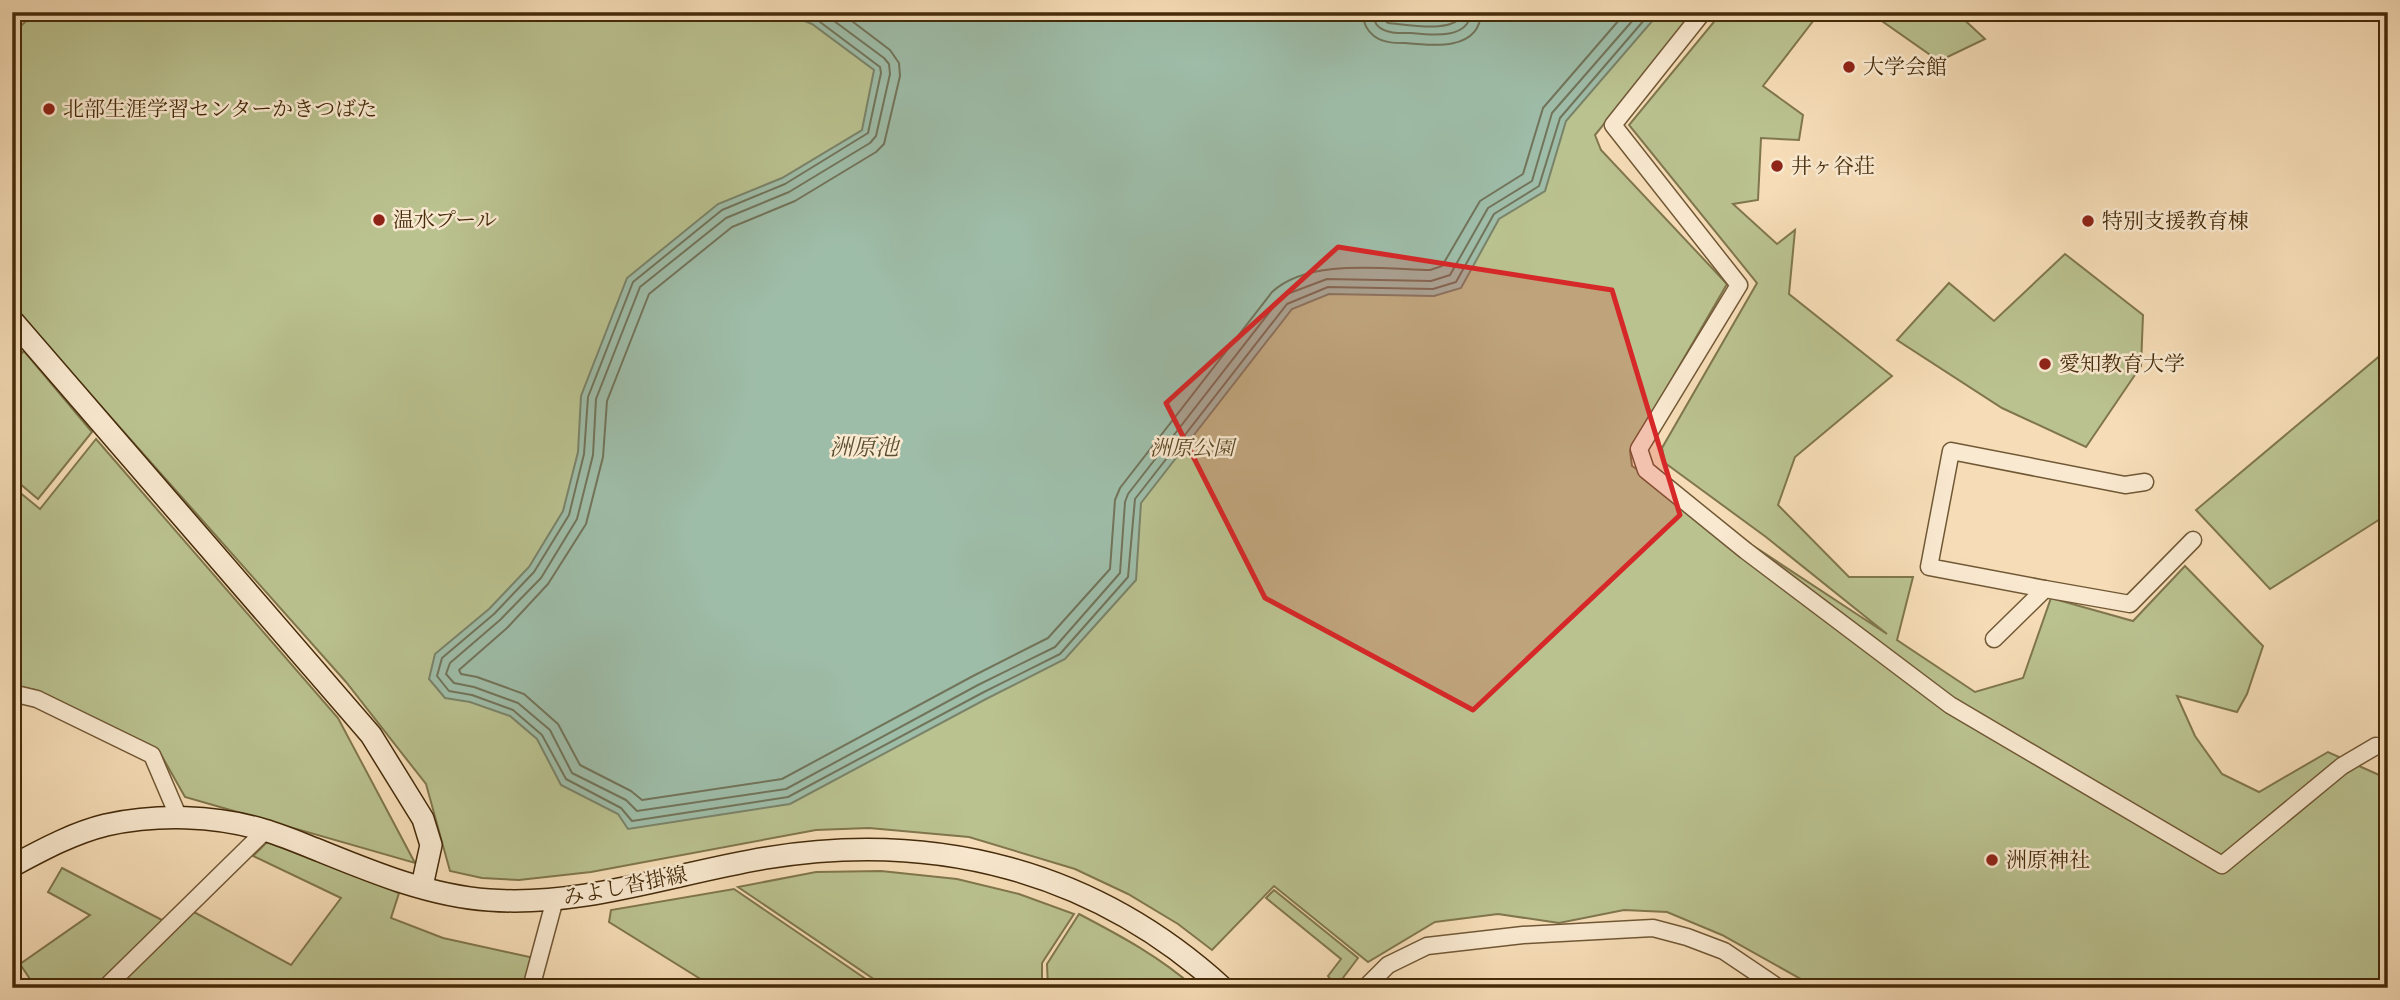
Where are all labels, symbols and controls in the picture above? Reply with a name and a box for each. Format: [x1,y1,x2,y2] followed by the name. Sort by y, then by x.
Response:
[1863,54,1947,80] place label: 大学会館
[1841,59,1857,75] marker: 大学会館
[63,96,377,122] place label: 北部生涯学習センターかきつばた
[41,101,57,117] marker: 北部生涯学習センターかきつばた
[1791,153,1875,179] place label: 井ヶ谷荘
[1769,158,1785,174] marker: 井ヶ谷荘
[393,207,497,233] place label: 温水プール
[2102,208,2249,234] place label: 特別支援教育棟
[371,212,387,228] marker: 温水プール
[2080,213,2096,229] marker: 特別支援教育棟
[2059,351,2185,377] place label: 愛知教育大学
[2037,356,2053,372] marker: 愛知教育大学
[830,433,902,461] water label: 洲原池
[1150,435,1237,461] park label: 洲原公園
[2006,847,2090,873] place label: 洲原神社
[1984,852,2000,868] marker: 洲原神社
[561,861,689,911] street label: みよし沓掛線

